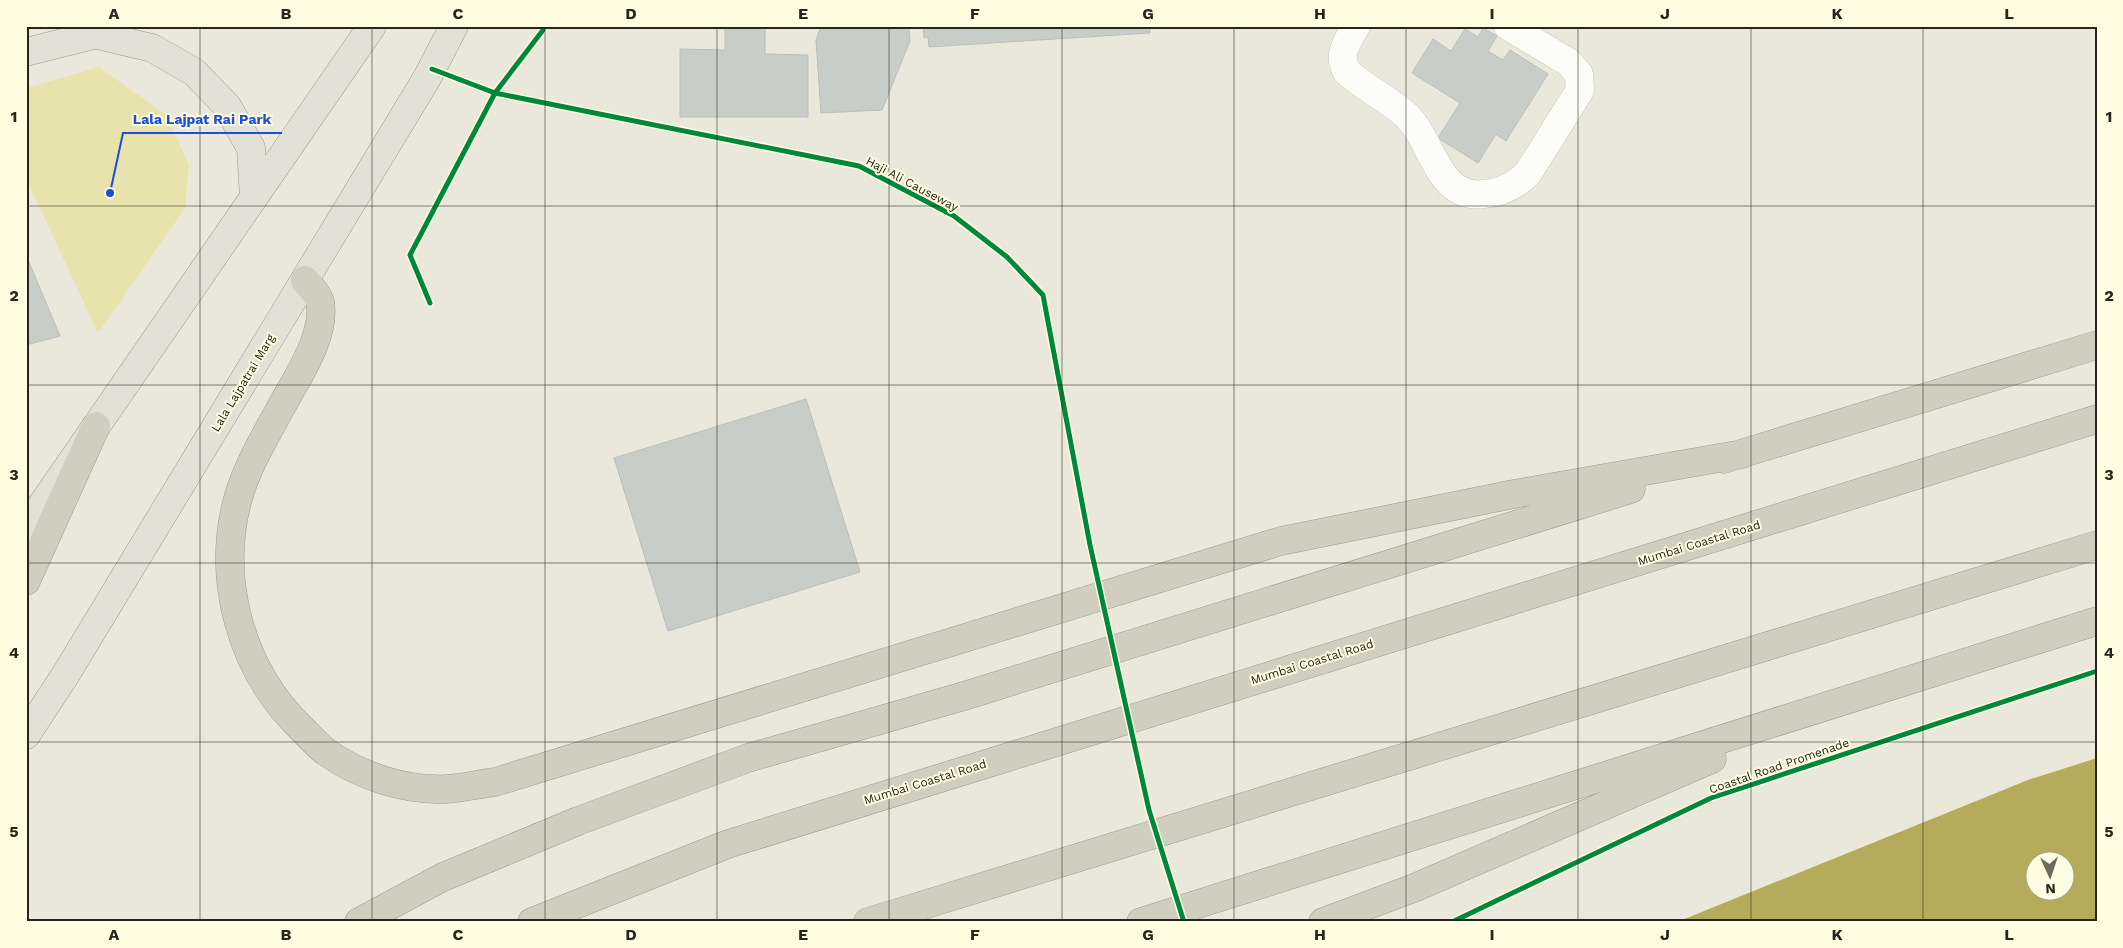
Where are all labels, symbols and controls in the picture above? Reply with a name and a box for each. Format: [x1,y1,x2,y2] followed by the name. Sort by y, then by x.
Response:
[109,4,120,23] text: A
[281,4,292,23] text: B
[453,4,464,23] text: C
[625,4,637,23] text: D
[798,4,808,23] text: E
[970,4,980,23] text: F
[1142,4,1154,23] text: G
[1314,4,1326,23] text: H
[1489,4,1495,23] text: I
[1660,4,1670,23] text: J
[1831,4,1843,23] text: K
[2004,4,2014,23] text: L
[123,104,282,133] callout: Lala Lajpat Rai Park
[11,107,17,126] text: 1
[2106,107,2112,126] text: 1
[133,111,272,127] text: Lala Lajpat Rai Park
[863,154,961,215] street label: Haji Ali Causeway
[9,286,19,305] text: 2
[2104,286,2114,305] text: 2
[208,331,278,434] street label: Lala Lajpatrai Marg
[9,465,19,484] text: 3
[2104,465,2114,484] text: 3
[1636,518,1762,568] street label: Mumbai Coastal Road
[1249,637,1375,687] street label: Mumbai Coastal Road
[9,643,19,662] text: 4
[2104,643,2114,662] text: 4
[1707,735,1851,797] street label: Coastal Road Promenade
[862,757,988,807] street label: Mumbai Coastal Road
[9,822,19,841] text: 5
[2104,822,2114,841] text: 5
[2026,850,2076,900] north arrow
[2045,881,2056,897] text: N
[109,925,120,944] text: A
[281,925,292,944] text: B
[453,925,464,944] text: C
[625,925,637,944] text: D
[798,925,808,944] text: E
[970,925,980,944] text: F
[1142,925,1154,944] text: G
[1314,925,1326,944] text: H
[1489,925,1495,944] text: I
[1660,925,1670,944] text: J
[1831,925,1843,944] text: K
[2004,925,2014,944] text: L

